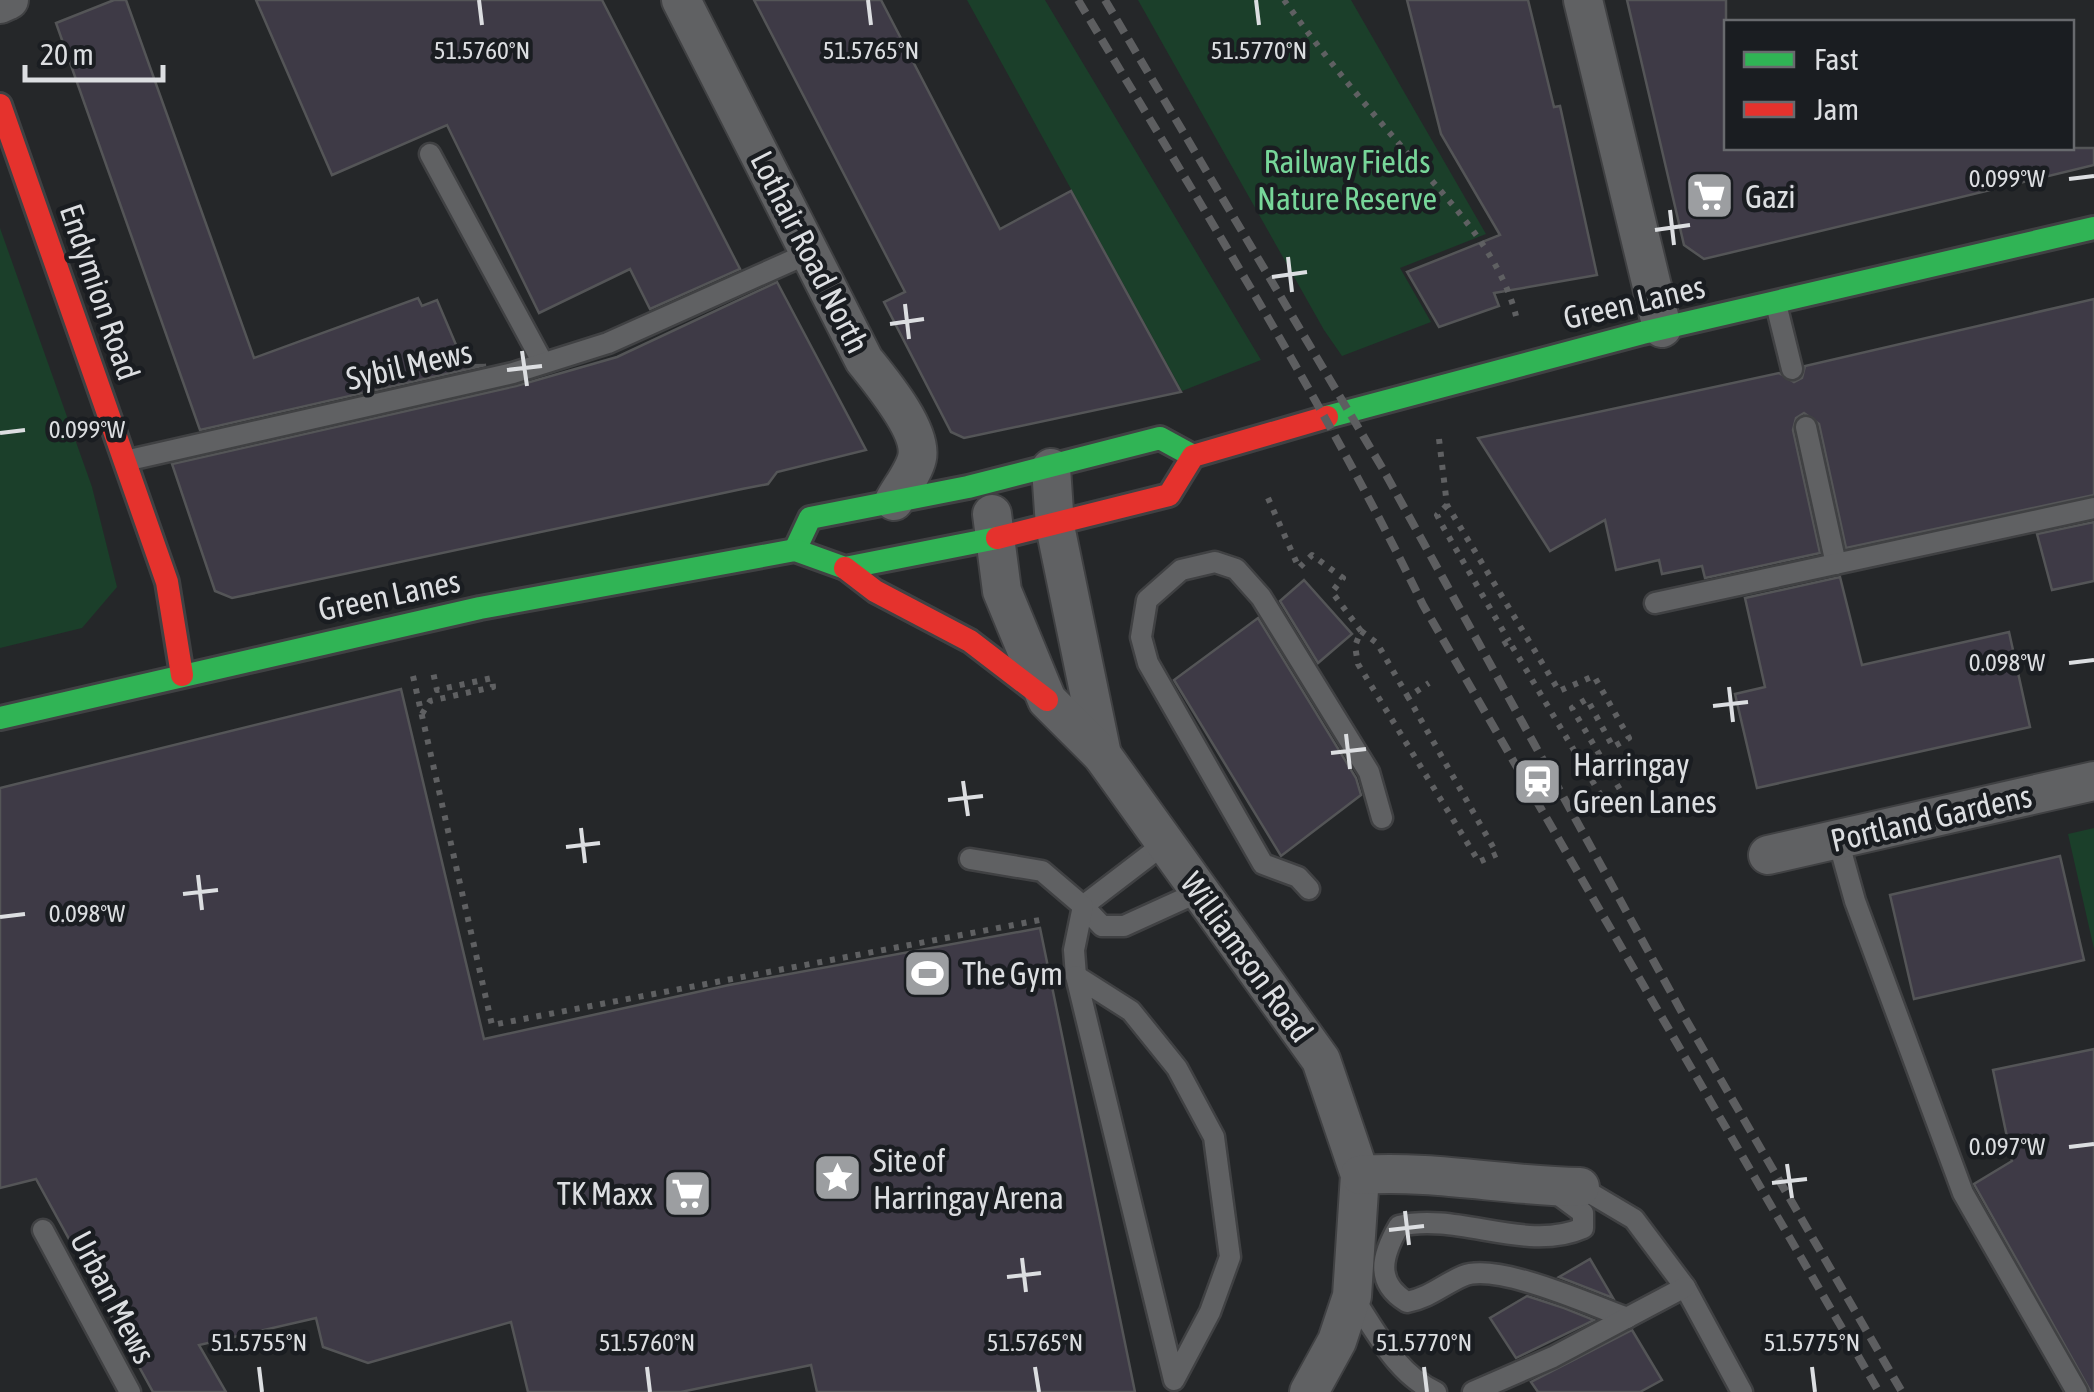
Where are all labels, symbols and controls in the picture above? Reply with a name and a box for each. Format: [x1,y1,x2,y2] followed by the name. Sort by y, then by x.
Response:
[25,20,162,82] scale bar
[1724,20,2074,150] legend
[434,36,530,64] text: 51.5760°N
[823,36,919,64] text: 51.5765°N
[1211,36,1307,64] text: 51.5770°N
[40,37,94,71] text: 20 m
[1814,42,1859,76] text: Fast
[1814,92,1859,126] text: Jam
[1257,143,1437,217] park label: Railway Fields Nature Reserve
[743,145,877,359] street label: Lothair Road North
[1969,164,2046,192] text: 0.099°W
[1684,170,1736,222] supermarket icon: Gazi
[1745,178,1796,215] place label: Gazi
[53,199,147,385] street label: Endymion Road
[1560,268,1708,336] street label: Green Lanes
[343,333,475,397] street label: Sybil Mews
[49,415,126,443] text: 0.099°W
[315,562,463,628] street label: Green Lanes
[1969,648,2046,676] text: 0.098°W
[1573,746,1717,820] place label: Harringay Green Lanes
[1512,756,1564,808] station icon: Harringay Green Lanes
[1827,777,2035,859] street label: Portland Gardens
[1173,865,1321,1049] street label: Williamson Road
[49,899,126,927] text: 0.098°W
[901,947,953,999] sports icon: The Gym
[962,955,1063,992] place label: The Gym
[1969,1132,2046,1160] text: 0.097°W
[873,1142,1064,1216] place label: Site of Harringay Arena
[812,1152,864,1204] place icon: Site of Harringay Arena
[662,1167,714,1219] supermarket icon: TK Maxx
[557,1175,653,1212] place label: TK Maxx
[63,1225,163,1369] street label: Urban Mews
[211,1328,307,1356] text: 51.5755°N
[599,1328,695,1356] text: 51.5760°N
[987,1328,1083,1356] text: 51.5765°N
[1376,1328,1472,1356] text: 51.5770°N
[1764,1328,1860,1356] text: 51.5775°N

